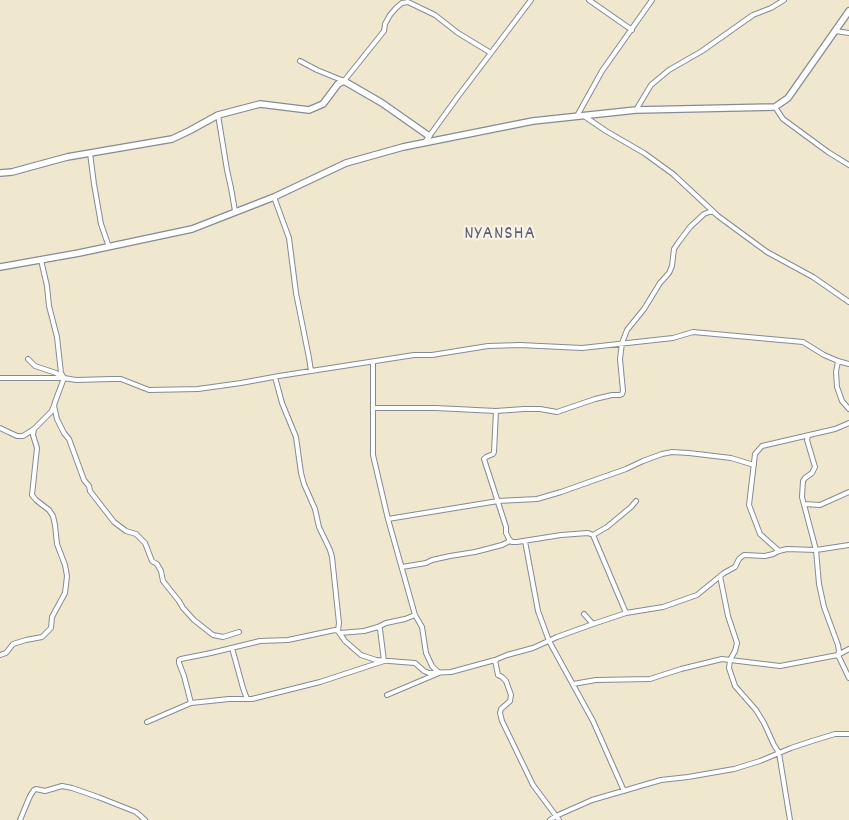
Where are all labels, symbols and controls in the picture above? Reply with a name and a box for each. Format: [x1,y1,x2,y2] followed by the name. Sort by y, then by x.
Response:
[463,224,537,246] district label: NYANSHA

